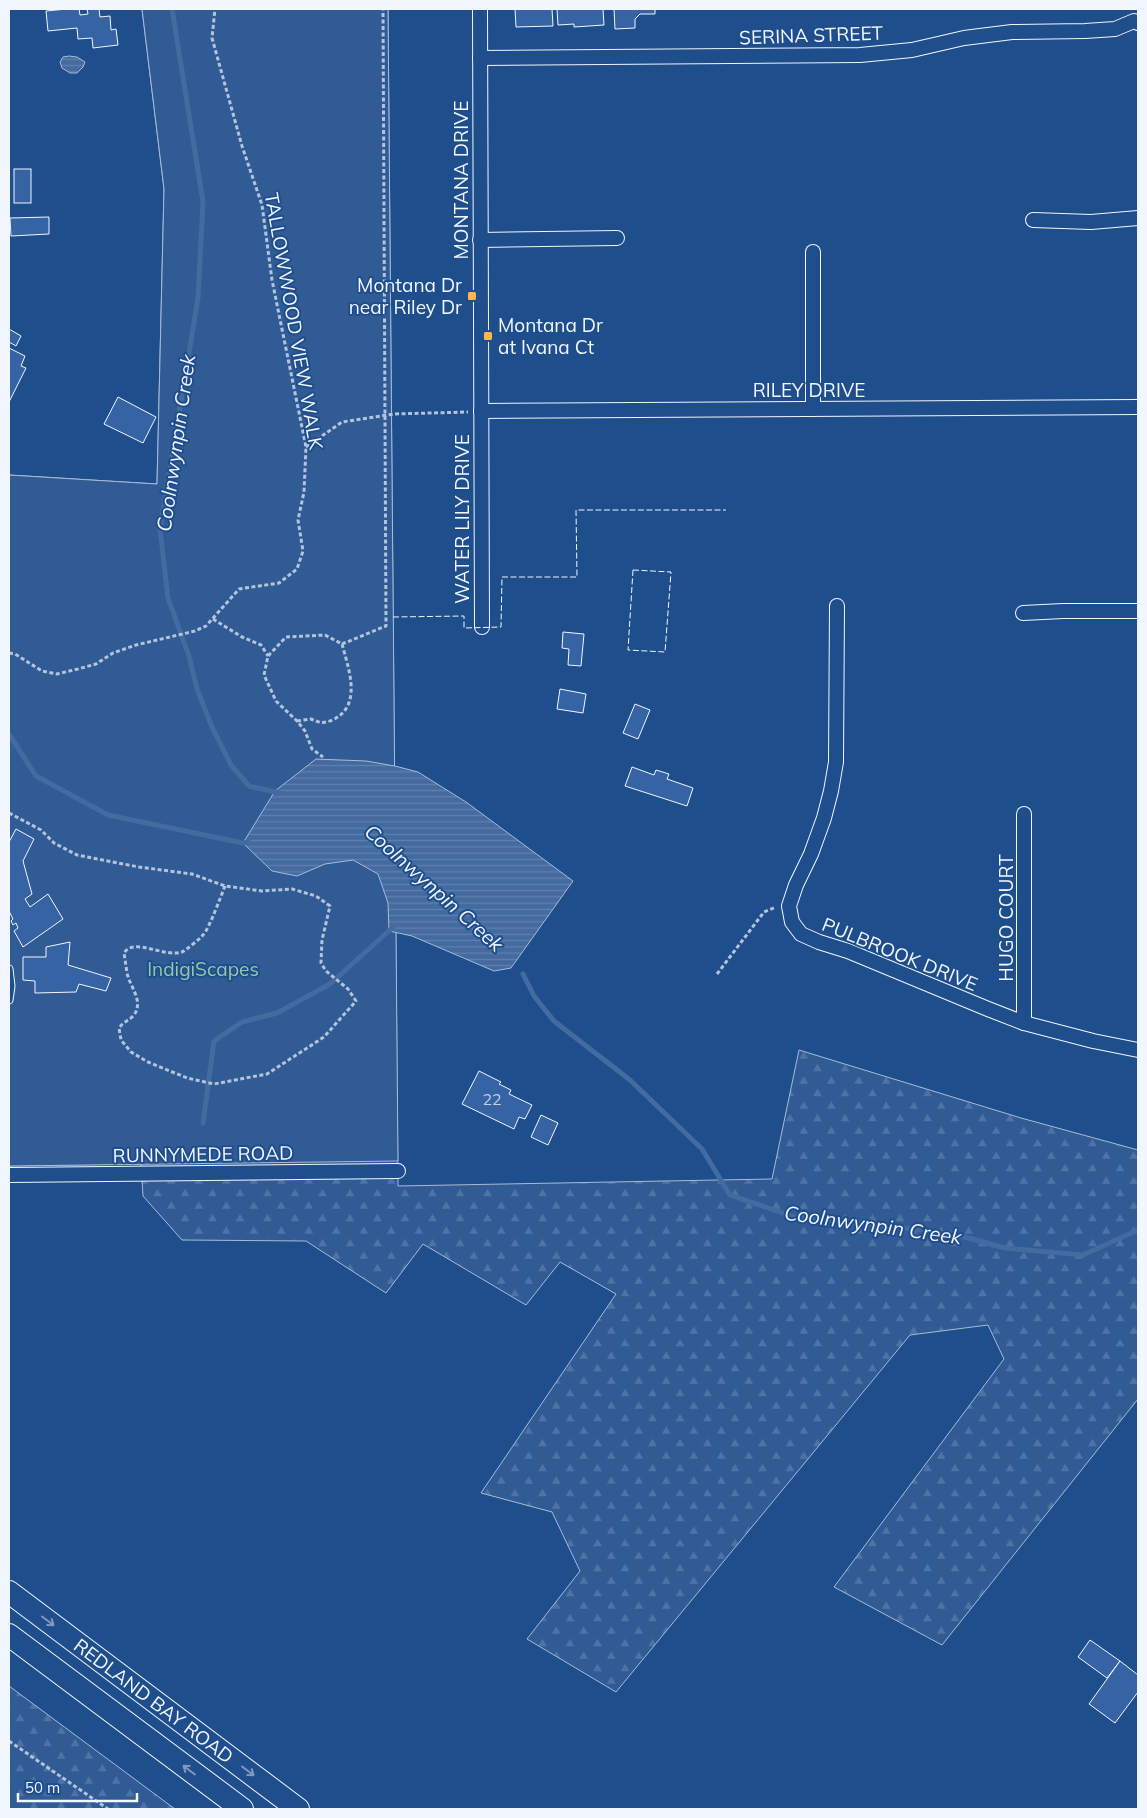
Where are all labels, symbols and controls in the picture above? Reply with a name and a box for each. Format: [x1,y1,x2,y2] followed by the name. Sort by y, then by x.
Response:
[739,20,884,50] street label: SERINA STREET
[449,101,473,259] street label: MONTANA DRIVE
[260,191,329,452] street label: TALLOWWOOD VIEW WALK
[349,273,462,319] place label: Montana Dr near Riley Dr
[466,290,478,302] marker: Montana Dr near Riley Dr
[498,313,603,359] place label: Montana Dr at Ivana Ct
[482,330,494,342] marker: Montana Dr at Ivana Ct
[151,352,200,533] water label: Coolnwynpin Creek
[753,378,865,402] street label: RILEY DRIVE
[450,434,474,604] street label: WATER LILY DRIVE
[360,819,510,957] water label: Coolnwynpin Creek
[994,854,1018,982] street label: HUGO COURT
[819,912,981,996] street label: PULBROOK DRIVE
[147,957,259,981] park label: IndigiScapes
[482,1089,502,1109] house number: 22
[112,1140,294,1168] street label: RUNNYMEDE ROAD
[783,1200,964,1249] water label: Coolnwynpin Creek
[41,1616,55,1626] one-way arrow
[69,1633,238,1768] street label: REDLAND BAY ROAD
[183,1764,196,1775] one-way arrow
[241,1766,255,1776] one-way arrow
[18,1770,136,1802] scale bar
[25,1778,60,1797] text: 50 m

